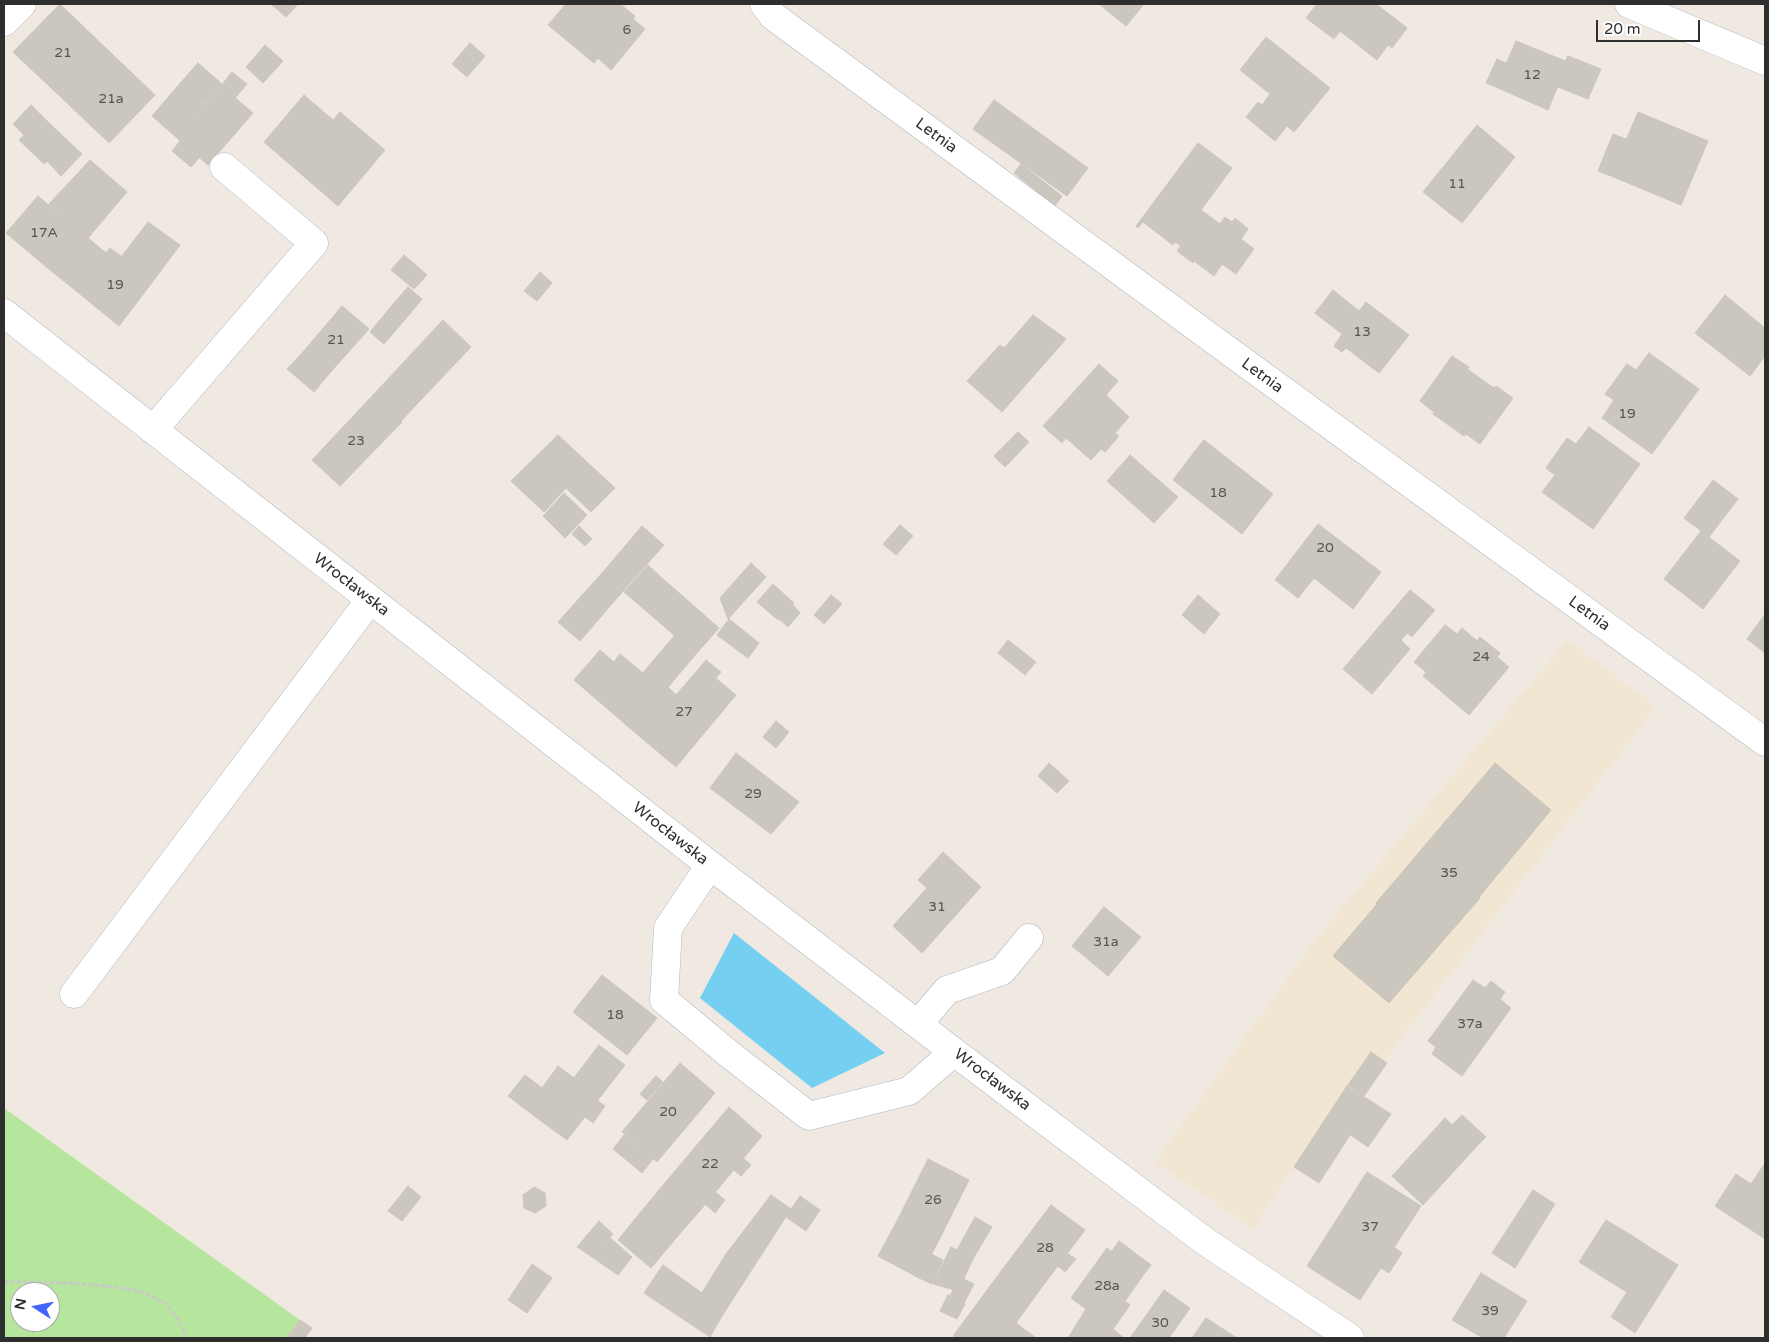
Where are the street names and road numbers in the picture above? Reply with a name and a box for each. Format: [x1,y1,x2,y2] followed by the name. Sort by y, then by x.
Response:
[911,114,961,158] street label: Letnia
[1237,354,1287,398] street label: Letnia
[309,549,393,621] street label: Wrocławska
[1564,592,1614,636] street label: Letnia
[628,798,712,870] street label: Wrocławska
[950,1045,1034,1115] street label: Wrocławska

